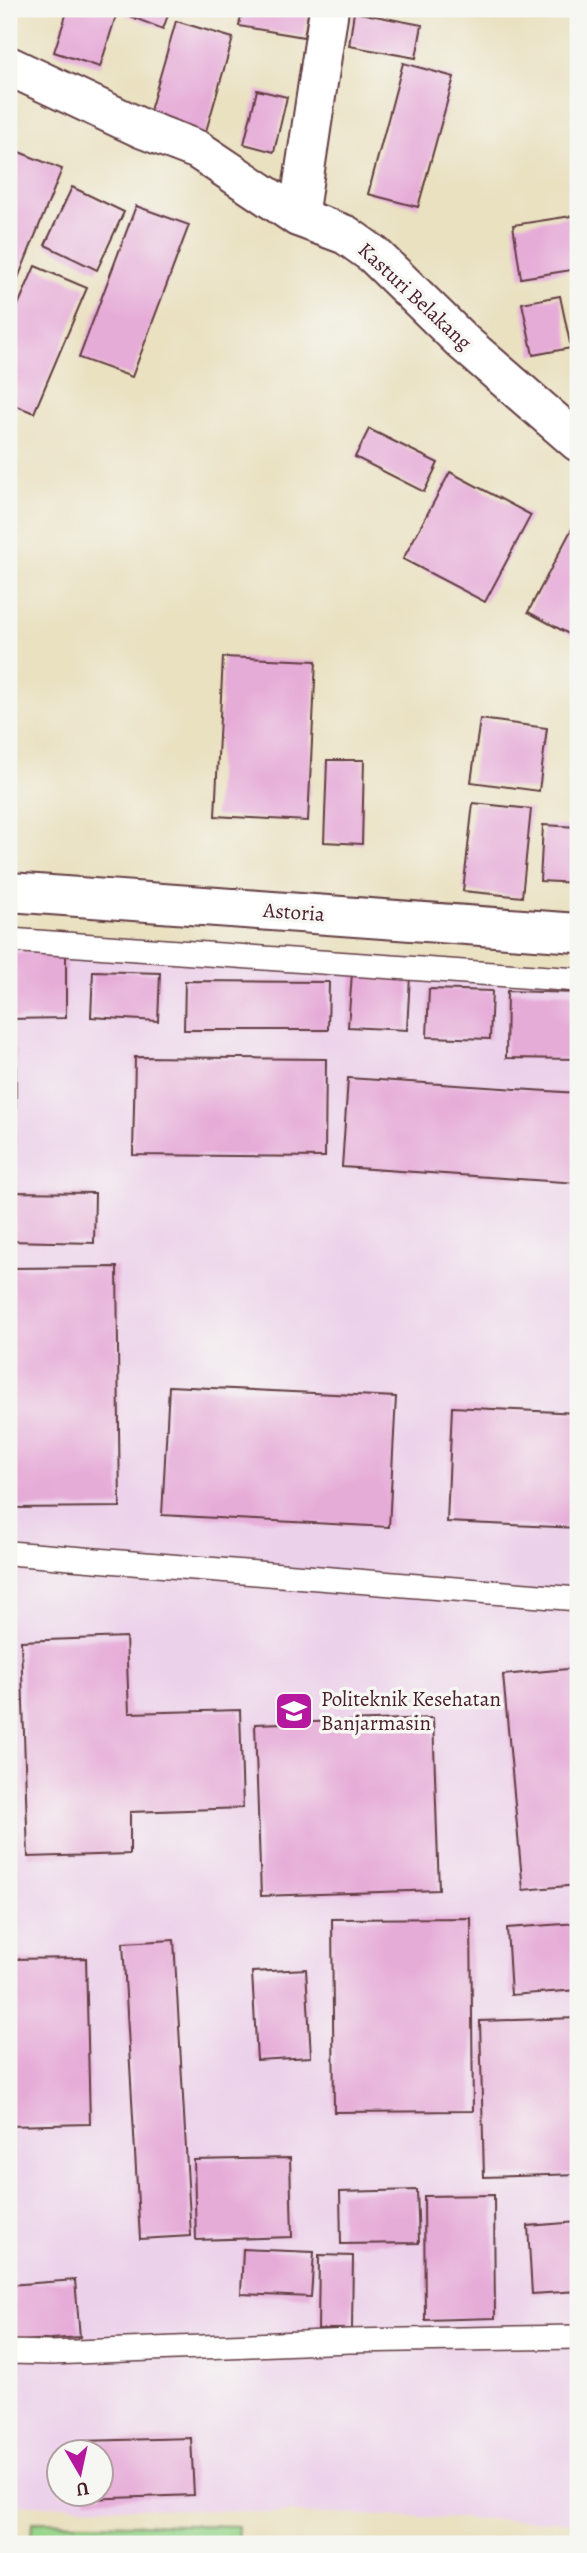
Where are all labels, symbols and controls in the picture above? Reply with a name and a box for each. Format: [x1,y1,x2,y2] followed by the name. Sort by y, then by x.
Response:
[352,236,478,356] street label: Kasturi Belakang
[261,896,326,928] street label: Astoria
[321,1685,501,1737] place label: Politeknik Kesehatan Banjarmasin
[273,1690,315,1732] school or university icon: Politeknik Kesehatan Banjarmasin
[46,2438,116,2508] north arrow
[74,2475,91,2503] text: U

